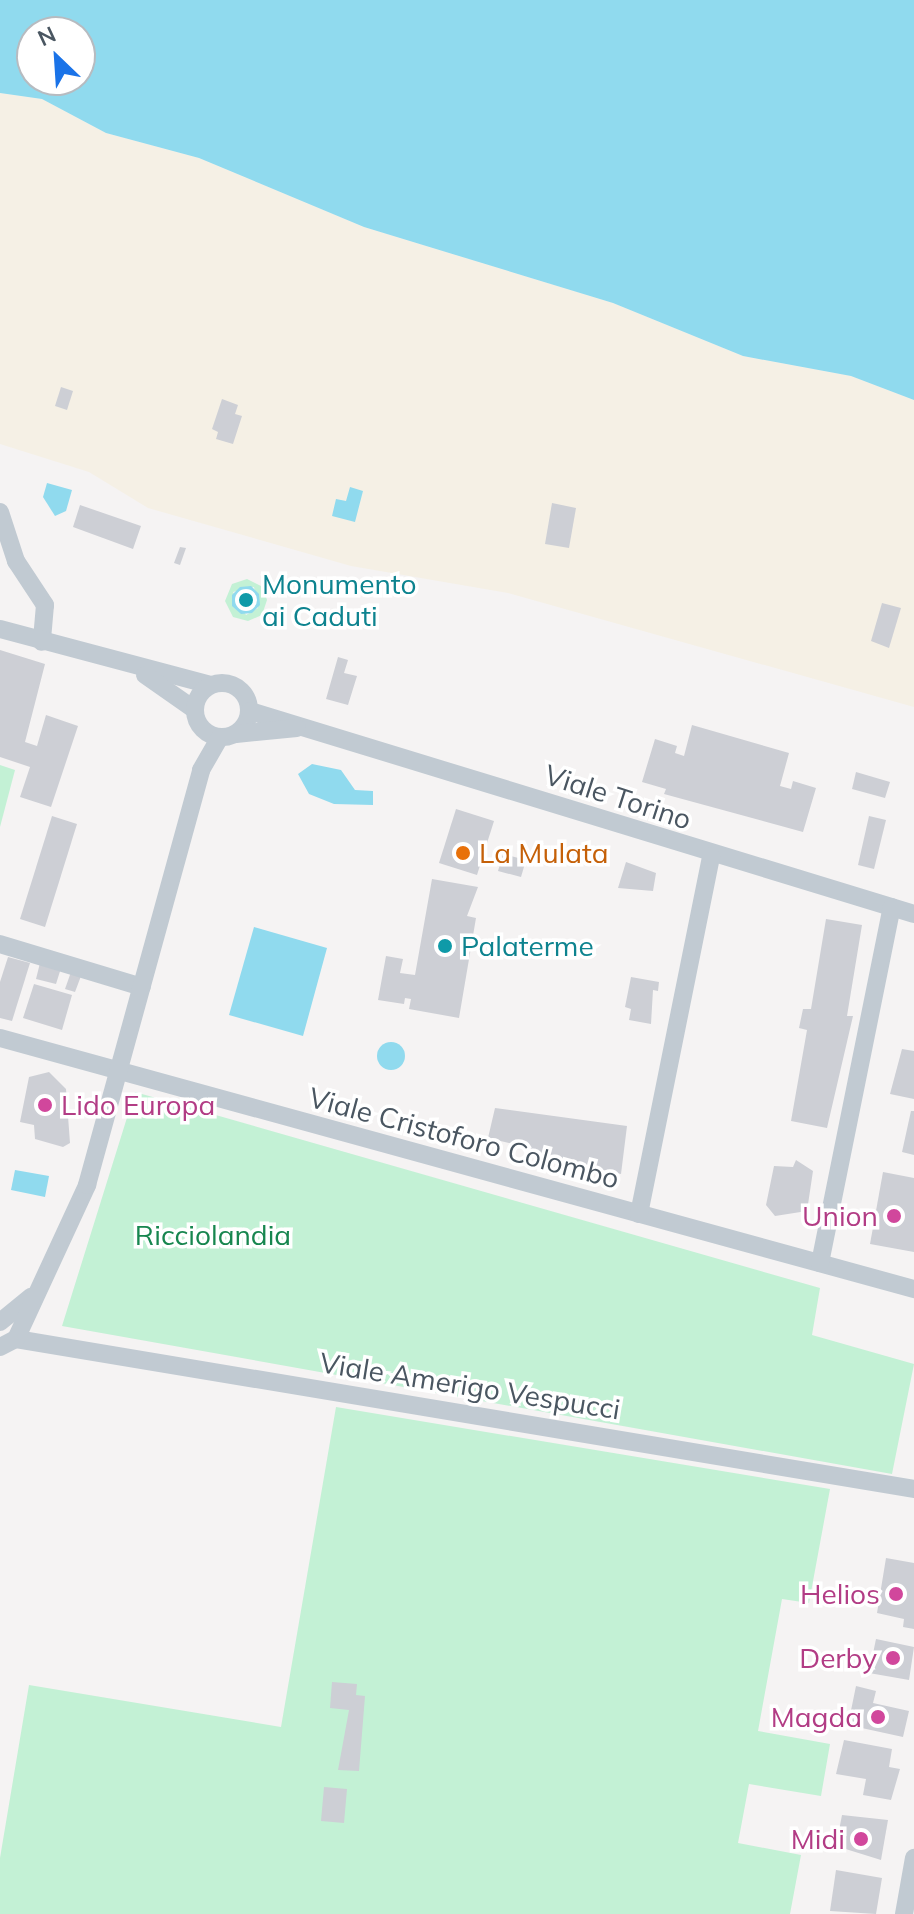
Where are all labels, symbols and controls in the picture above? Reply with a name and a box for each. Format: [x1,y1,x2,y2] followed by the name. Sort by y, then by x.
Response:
[16,16,96,96] north arrow
[33,20,60,52] text: N
[262,567,416,633] place label: Monumento ai Caduti
[237,591,255,609] marker: Monumento ai Caduti
[540,758,696,836] street label: Viale Torino
[479,836,609,870] place label: La Mulata
[454,844,472,862] marker: La Mulata
[461,929,594,963] place label: Palaterme
[436,937,454,955] marker: Palaterme
[305,1080,623,1196] street label: Viale Cristoforo Colombo
[61,1088,215,1122] place label: Lido Europa
[36,1096,54,1114] marker: Lido Europa
[802,1199,878,1233] place label: Union
[885,1207,903,1225] marker: Union
[135,1218,291,1252] park label: Ricciolandia
[317,1346,623,1426] street label: Viale Amerigo Vespucci
[800,1577,880,1611] place label: Helios
[887,1585,905,1603] marker: Helios
[799,1641,877,1675] place label: Derby
[884,1649,902,1667] marker: Derby
[771,1700,862,1734] place label: Magda
[869,1708,887,1726] marker: Magda
[791,1822,845,1856] place label: Midi
[852,1830,870,1848] marker: Midi

